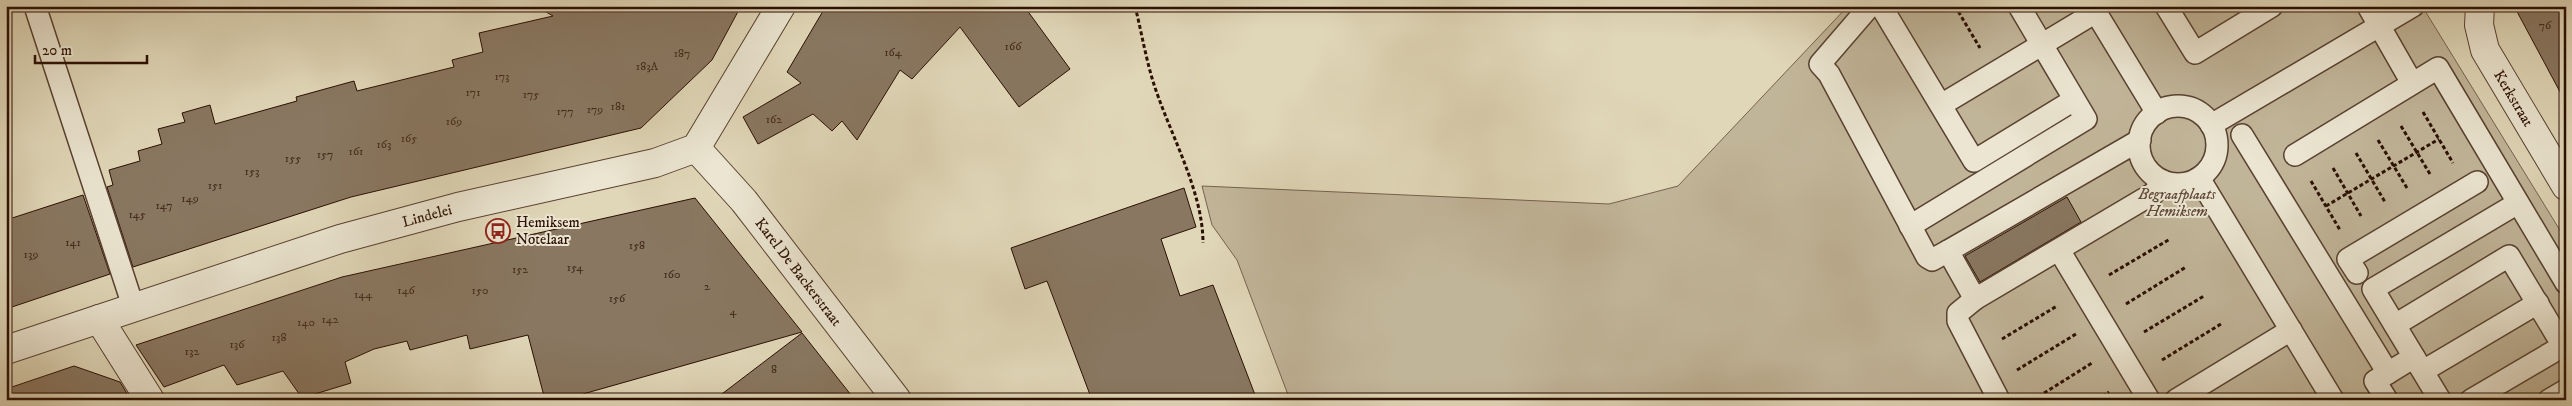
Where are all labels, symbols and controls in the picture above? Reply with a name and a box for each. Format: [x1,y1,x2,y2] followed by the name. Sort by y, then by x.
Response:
[2539,18,2552,33] house number: 76
[35,32,148,64] scale bar
[1005,39,1022,54] house number: 166
[42,41,72,60] text: 20 m
[884,45,903,60] house number: 164
[674,46,690,61] house number: 187
[636,59,659,74] house number: 183A
[2489,67,2538,130] street label: Kerkstraat
[494,69,510,84] house number: 173
[465,85,481,100] house number: 171
[523,87,539,102] house number: 175
[611,99,625,114] house number: 181
[587,102,603,117] house number: 179
[556,104,574,119] house number: 177
[766,112,782,127] house number: 162
[446,114,462,129] house number: 169
[401,131,417,146] house number: 165
[376,137,392,152] house number: 163
[349,144,363,159] house number: 161
[317,147,333,162] house number: 157
[285,151,301,166] house number: 155
[245,164,259,179] house number: 153
[208,178,222,193] house number: 151
[2138,185,2216,221] park label: Begraafplaats Hemiksem
[181,191,199,206] house number: 149
[155,198,173,213] house number: 147
[400,200,454,232] street label: Lindelei
[128,207,146,222] house number: 145
[516,213,580,249] place label: Hemiksem Notelaar
[751,214,846,330] street label: Karel De Backerstraat
[485,218,511,244] bus stop icon: Hemiksem Notelaar
[65,235,81,250] house number: 141
[629,238,645,253] house number: 158
[24,247,38,262] house number: 139
[567,260,584,275] house number: 154
[512,262,528,277] house number: 152
[663,267,681,282] house number: 160
[704,279,710,294] house number: 2
[397,283,416,298] house number: 146
[472,283,488,298] house number: 150
[354,287,373,302] house number: 144
[609,291,626,306] house number: 156
[730,304,738,319] house number: 4
[321,312,339,327] house number: 142
[297,315,315,330] house number: 140
[272,330,286,345] house number: 138
[229,337,245,352] house number: 136
[185,344,199,359] house number: 132
[771,362,777,377] house number: 8

